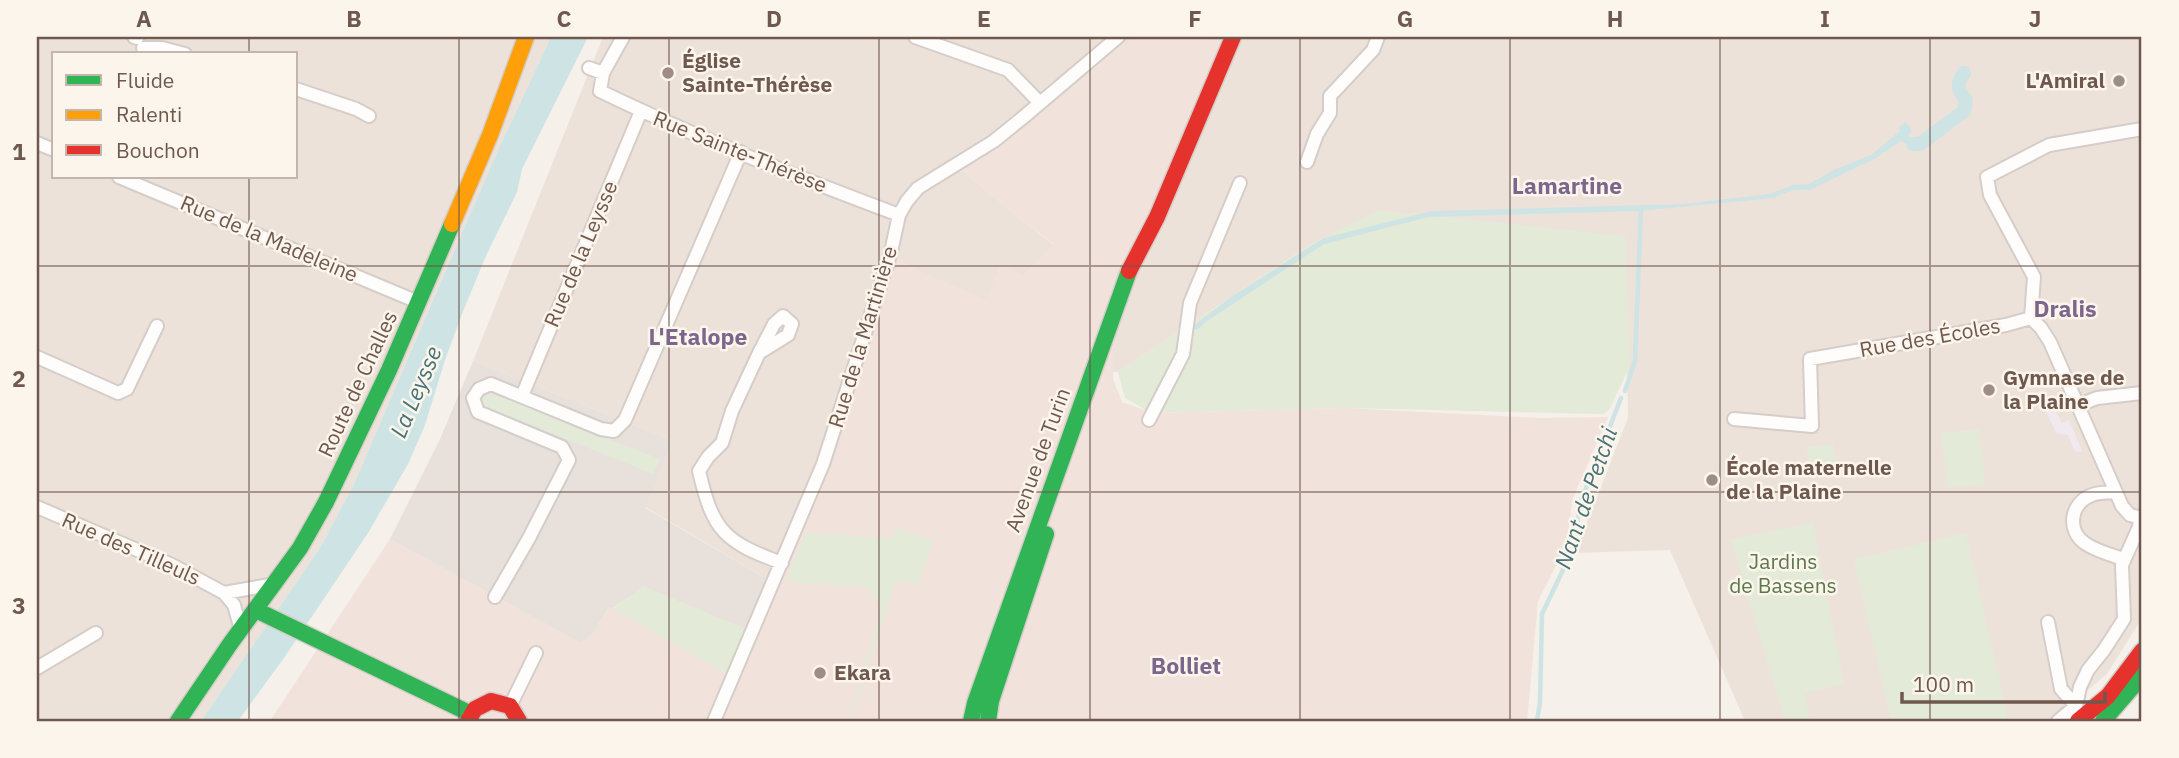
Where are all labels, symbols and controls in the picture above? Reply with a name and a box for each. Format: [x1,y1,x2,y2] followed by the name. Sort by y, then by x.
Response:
[136,3,152,33] text: A
[346,3,362,33] text: B
[557,3,572,33] text: C
[766,3,782,33] text: D
[977,3,991,33] text: E
[1188,3,1202,33] text: F
[1397,3,1413,33] text: G
[1607,3,1623,33] text: H
[1820,3,1830,33] text: I
[2029,3,2041,33] text: J
[682,46,832,98] place label: Église Sainte-Thérèse
[52,52,298,178] legend
[660,65,676,81] marker: Église Sainte-Thérèse
[116,66,174,94] text: Fluide
[2026,66,2105,94] place label: L'Amiral
[2111,73,2127,89] marker: L'Amiral
[116,100,182,128] text: Ralenti
[649,103,831,199] street label: Rue Sainte-Thérèse
[12,136,26,166] text: 1
[116,136,200,164] text: Bouchon
[1512,170,1622,200] district label: Lamartine
[537,176,624,331] street label: Rue de la Leysse
[176,188,362,288] street label: Rue de la Madeleine
[821,242,903,431] street label: Rue de la Martinière
[2033,293,2097,323] district label: Dralis
[311,306,403,461] street label: Route de Challes
[1857,311,2002,363] street label: Rue des Écoles
[649,321,748,351] district label: L'Etalope
[382,341,448,442] water label: La Leysse
[12,363,26,393] text: 2
[2003,363,2125,415] place label: Gymnase de la Plaine
[1981,382,1997,398] marker: Gymnase de la Plaine
[998,384,1076,536] street label: Avenue de Turin
[1547,422,1624,573] water label: Nant de Petchi
[1726,453,1892,505] place label: École maternelle de la Plaine
[1704,472,1720,488] marker: École maternelle de la Plaine
[58,505,205,591] street label: Rue des Tilleuls
[1729,547,1837,599] park label: Jardins de Bassens
[12,590,26,620] text: 3
[1151,650,1221,680] district label: Bolliet
[834,658,891,686] place label: Ekara
[1902,660,2106,704] scale bar
[812,665,828,681] marker: Ekara
[1913,670,1974,698] text: 100 m

